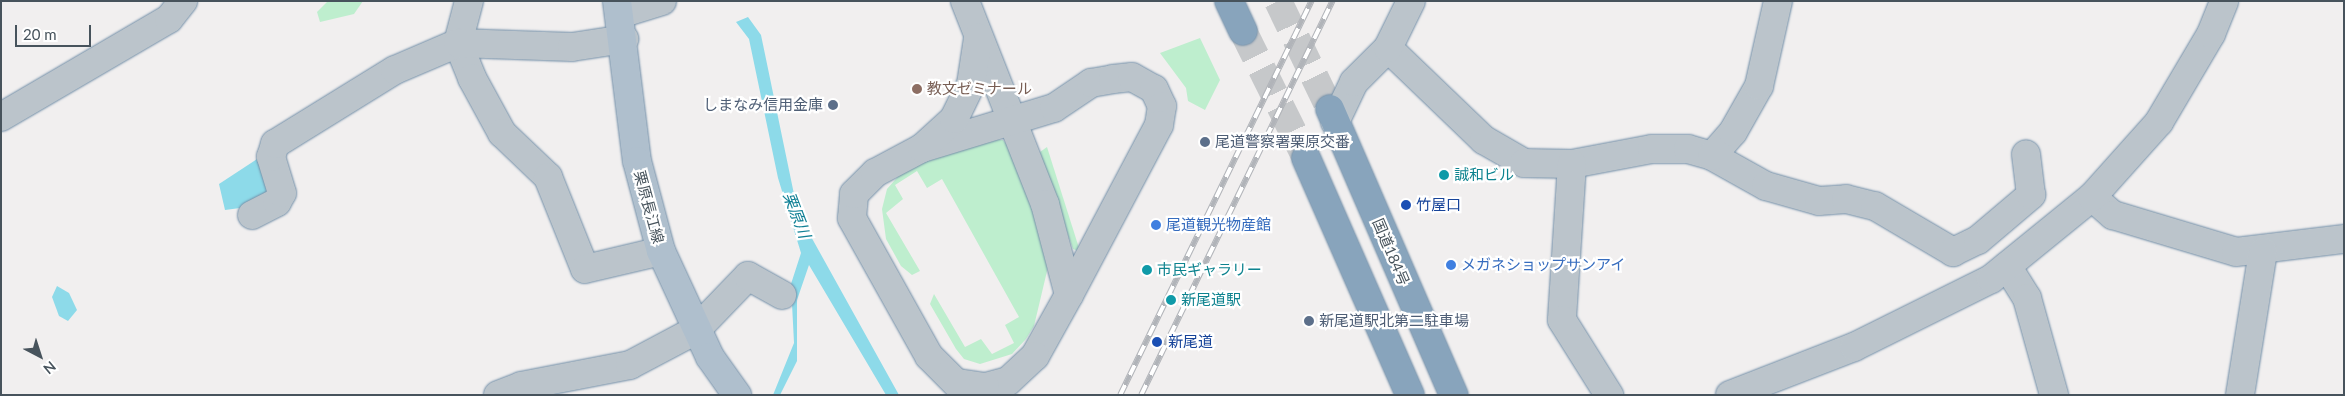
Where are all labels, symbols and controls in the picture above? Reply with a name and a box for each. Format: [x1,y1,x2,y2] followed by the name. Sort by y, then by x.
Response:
[18,15,94,47] scale bar
[23,25,57,43] text: 20 m
[927,80,1032,98] place label: 教文ゼミナール
[911,83,923,95] marker: 教文ゼミナール
[703,96,823,114] place label: しまなみ信用金庫
[827,99,839,111] marker: しまなみ信用金庫
[1215,133,1350,151] place label: 尾道警察署栗原交番
[1199,136,1211,148] marker: 尾道警察署栗原交番
[1454,166,1514,184] place label: 誠和ビル
[631,168,667,246] street label: 栗原長江線
[1438,169,1450,181] marker: 誠和ビル
[779,189,815,241] water label: 栗原川
[1416,196,1461,214] place label: 竹屋口
[1400,199,1412,211] marker: 竹屋口
[1166,216,1271,234] place label: 尾道観光物産館
[1369,216,1413,288] street label: 国道184号
[1150,219,1162,231] marker: 尾道観光物産館
[1461,256,1626,274] place label: メガネショップサンアイ
[1445,259,1457,271] marker: メガネショップサンアイ
[1157,261,1262,279] place label: 市民ギャラリー
[1141,264,1153,276] marker: 市民ギャラリー
[1181,291,1241,309] place label: 新尾道駅
[1165,294,1177,306] marker: 新尾道駅
[1319,312,1469,330] place label: 新尾道駅北第二駐車場
[1303,315,1315,327] marker: 新尾道駅北第二駐車場
[15,331,65,381] north arrow
[1168,333,1213,351] place label: 新尾道
[1150,335,1164,349] marker: 新尾道
[40,358,60,378] text: N

